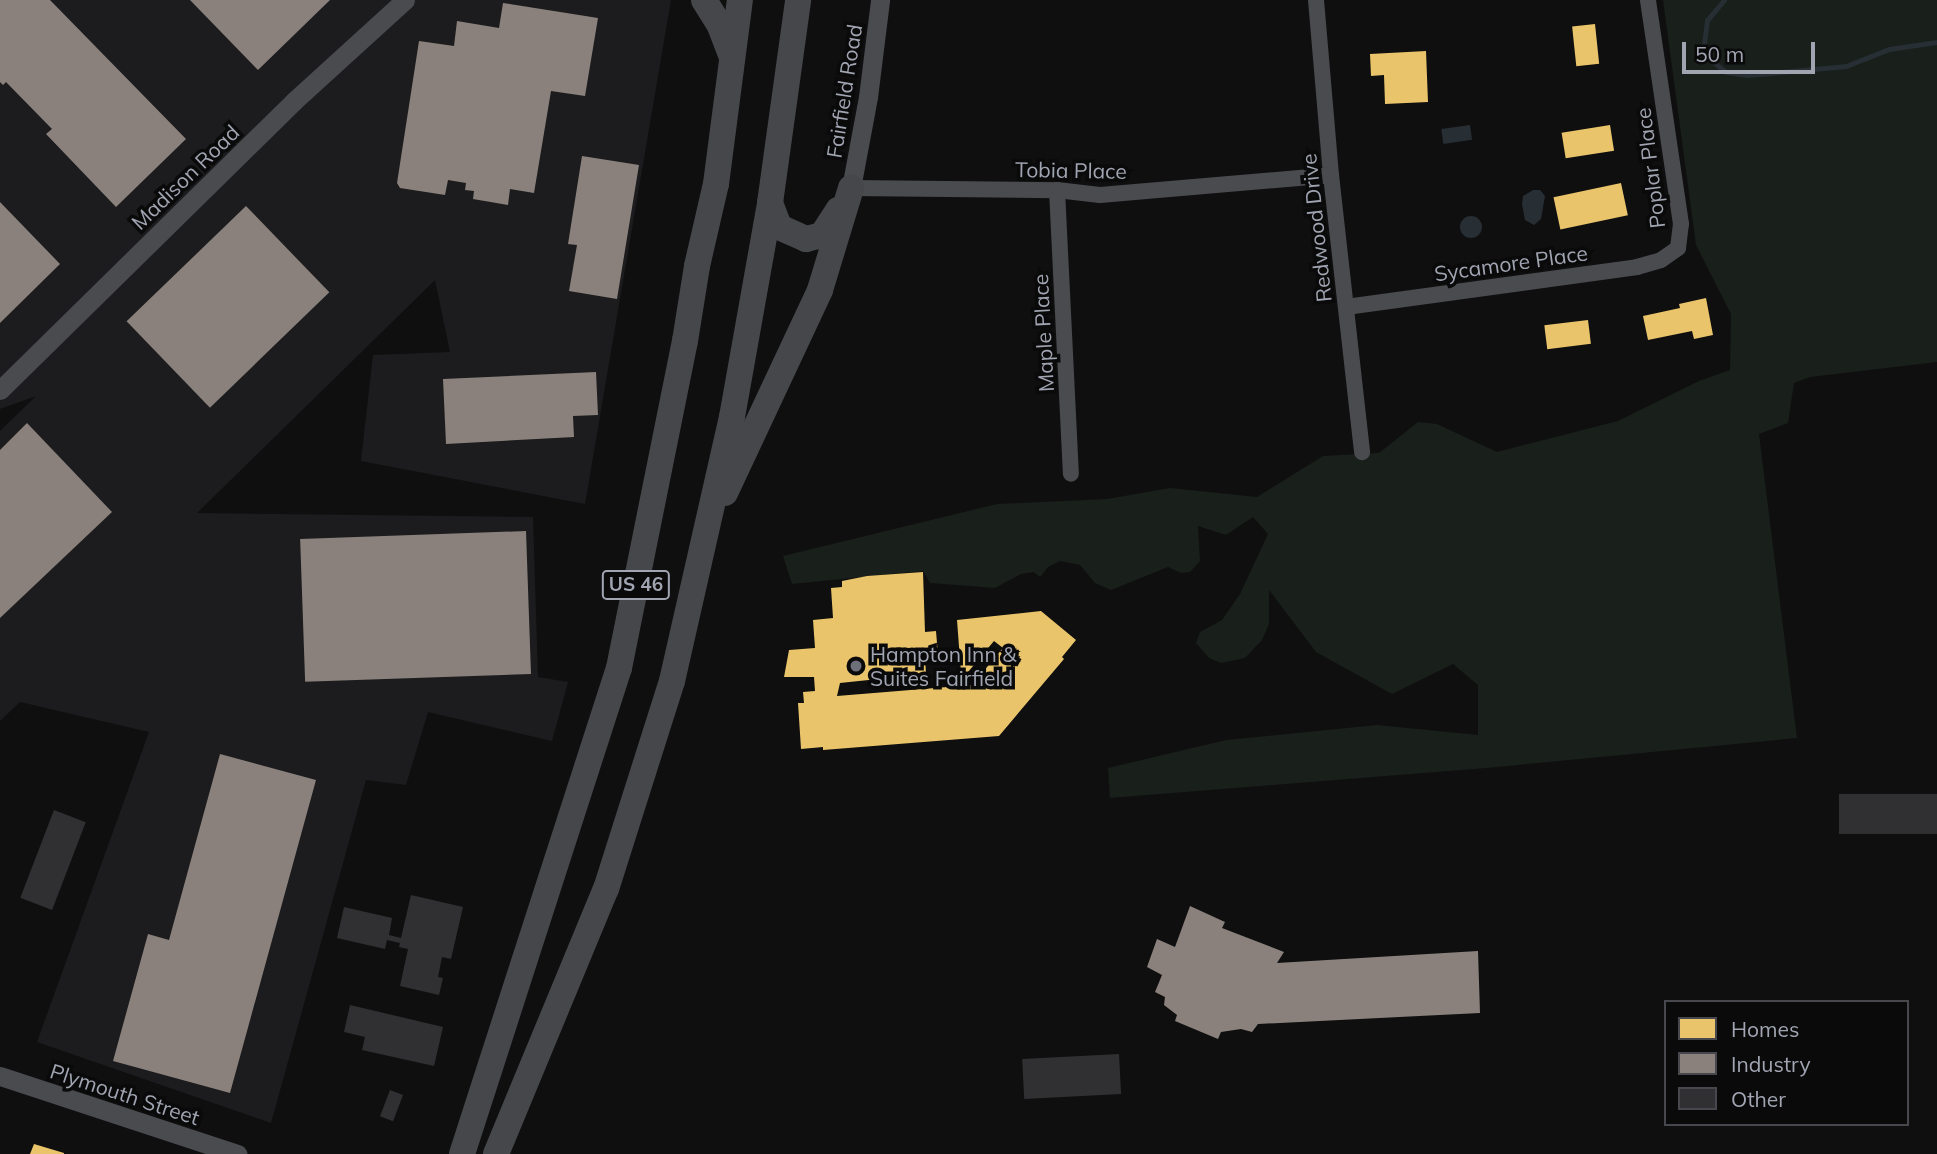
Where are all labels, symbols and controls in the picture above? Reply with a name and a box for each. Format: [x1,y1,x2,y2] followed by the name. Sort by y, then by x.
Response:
[821,22,867,160] street label: Fairfield Road
[1685,28,1818,72] scale bar
[1695,41,1744,67] text: 50 m
[1630,106,1670,230] street label: Poplar Place
[126,119,244,235] street label: Madison Road
[1296,152,1336,304] street label: Redwood Drive
[1015,156,1127,184] street label: Tobia Place
[1433,240,1589,286] street label: Sycamore Place
[1027,273,1059,393] street label: Maple Place
[601,570,671,600] road number: US 46
[870,641,1016,691] place label: Hampton Inn & Suites Fairfield
[848,658,864,674] marker: Hampton Inn & Suites Fairfield
[1664,1000,1909,1126] legend
[1731,1016,1799,1042] text: Homes
[1731,1051,1811,1077] text: Industry
[47,1058,203,1130] street label: Plymouth Street
[1731,1086,1786,1112] text: Other

